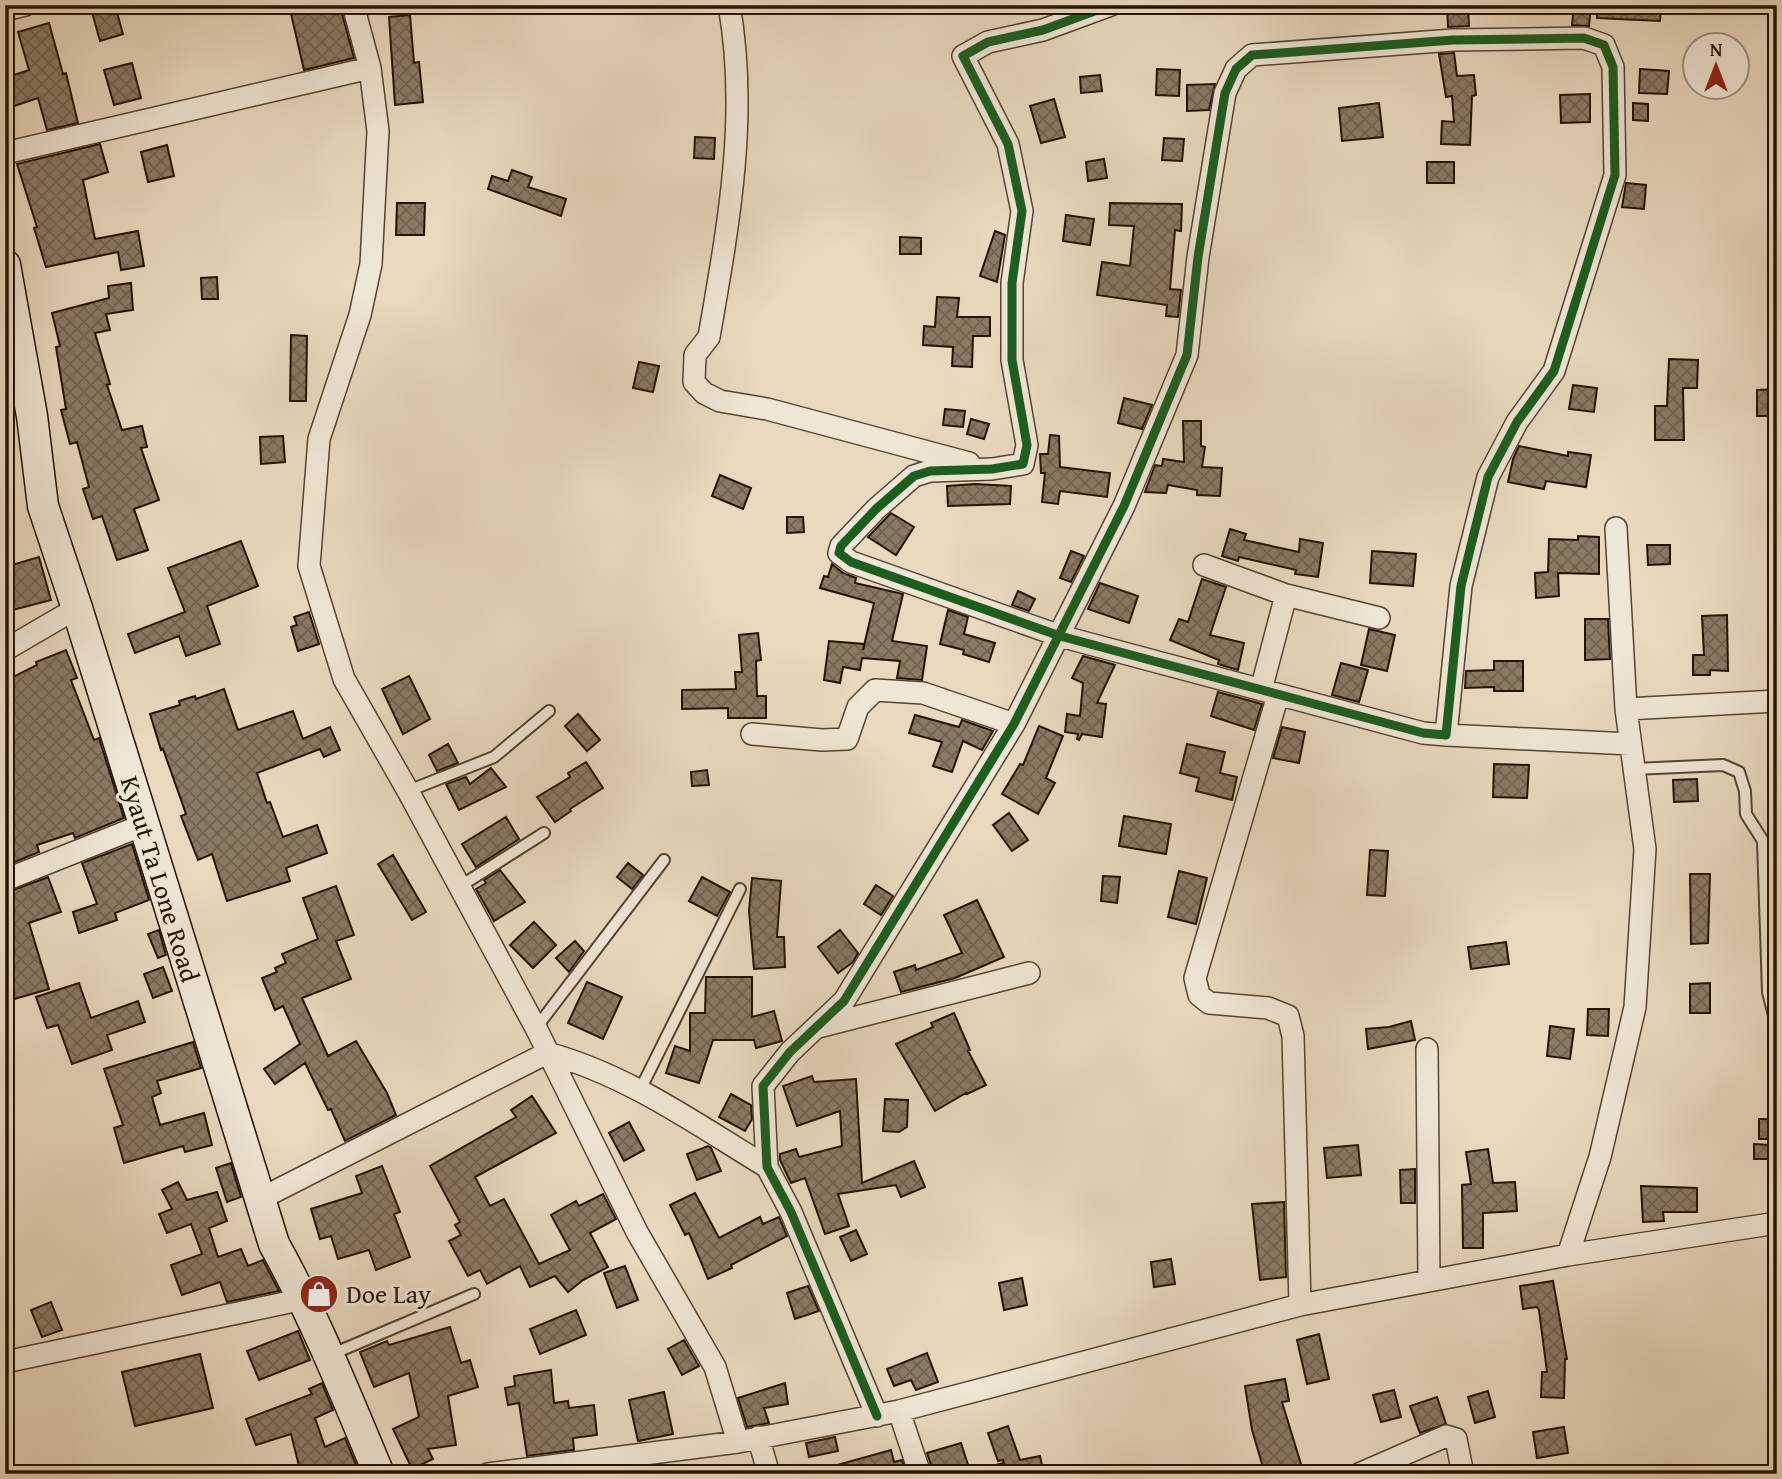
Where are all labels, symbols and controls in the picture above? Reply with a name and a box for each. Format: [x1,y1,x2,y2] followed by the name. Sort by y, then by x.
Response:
[1680,32,1750,102] north arrow
[1710,35,1723,63] text: N
[111,771,210,987] street label: Kyaut Ta Lone Road
[298,1273,340,1315] shop icon: Doe Lay
[346,1274,431,1313] place label: Doe Lay

